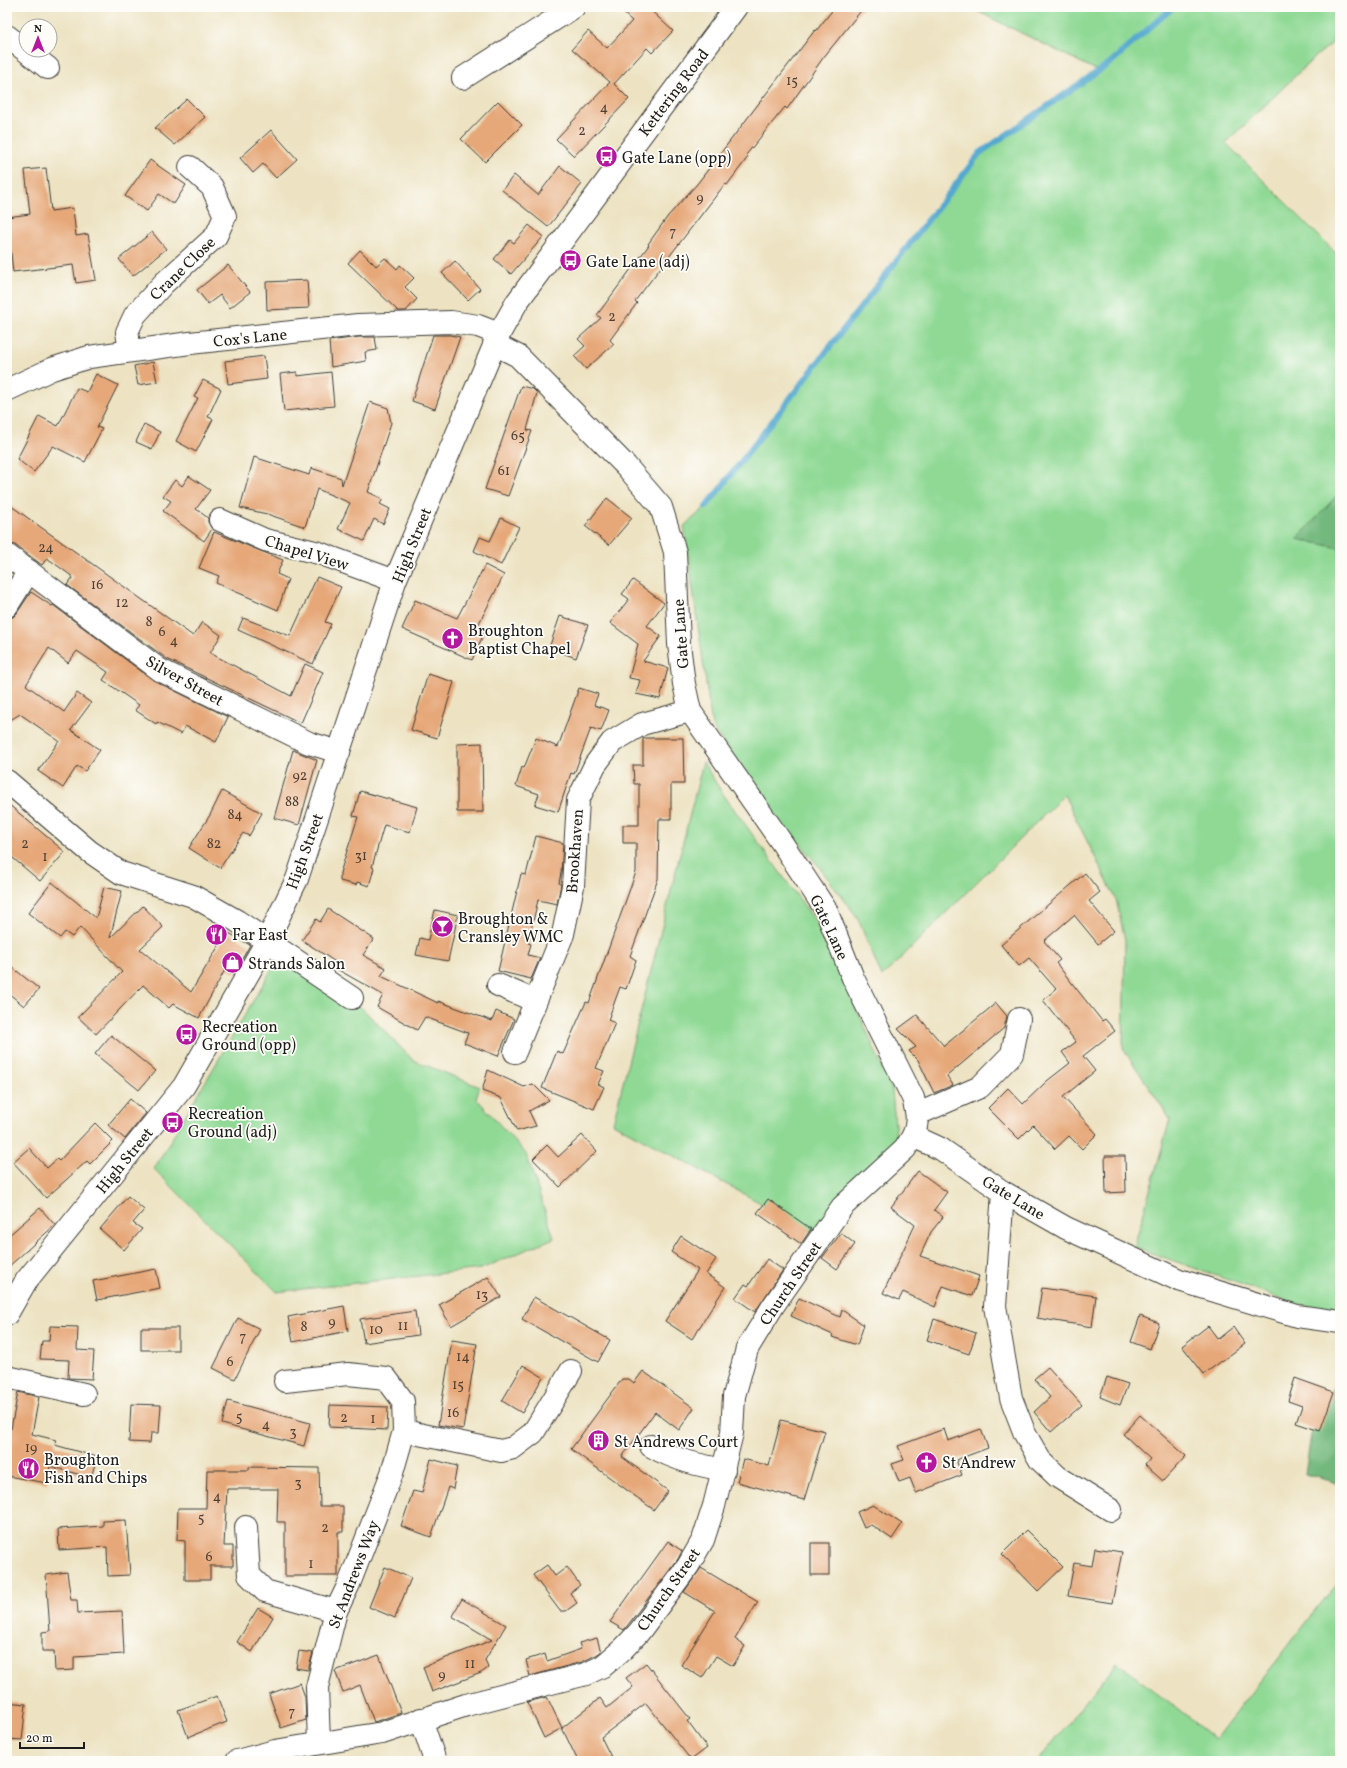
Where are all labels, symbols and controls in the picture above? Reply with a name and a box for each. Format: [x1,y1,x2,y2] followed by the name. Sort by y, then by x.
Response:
[18,18,58,58] north arrow
[34,22,42,37] text: N
[634,45,715,142] street label: Kettering Road
[786,72,798,91] house number: 15
[600,99,608,118] house number: 4
[578,122,586,141] house number: 2
[594,144,620,170] bus stop icon: Gate Lane (opp)
[622,148,731,170] place label: Gate Lane (opp)
[696,189,704,208] house number: 9
[670,223,677,242] house number: 7
[146,232,221,306] street label: Crane Close
[557,248,583,274] bus stop icon: Gate Lane (adj)
[586,252,690,274] place label: Gate Lane (adj)
[608,308,616,327] house number: 2
[212,324,288,354] street label: Cox's Lane
[511,427,525,446] house number: 65
[498,462,510,481] house number: 61
[388,504,438,587] street label: High Street
[262,531,352,577] street label: Chapel View
[38,539,54,558] house number: 24
[91,576,103,595] house number: 16
[116,594,128,613] house number: 12
[669,598,695,669] street label: Gate Lane
[145,613,153,632] house number: 8
[468,621,571,661] place label: Broughton Baptist Chapel
[158,623,166,642] house number: 6
[440,626,466,652] church icon: Broughton Baptist Chapel
[170,632,178,651] house number: 4
[141,651,227,712] street label: Silver Street
[293,767,307,786] house number: 92
[285,793,299,812] house number: 88
[227,806,243,825] house number: 84
[562,808,590,894] street label: Brookhaven
[282,810,330,893] street label: High Street
[21,835,29,854] house number: 2
[207,835,221,854] house number: 82
[355,847,367,866] house number: 31
[42,848,48,867] house number: 1
[803,892,853,964] street label: Gate Lane
[458,909,564,949] place label: Broughton & Cransley WMC
[430,914,456,940] bar icon: Broughton & Cransley WMC
[204,921,230,947] restaurant icon: Far East
[232,925,288,947] place label: Far East
[220,950,246,976] shop icon: Strands Salon
[248,954,345,976] place label: Strands Salon
[202,1017,296,1057] place label: Recreation Ground (opp)
[174,1022,200,1048] bus stop icon: Recreation Ground (opp)
[188,1104,277,1144] place label: Recreation Ground (adj)
[160,1109,186,1135] bus stop icon: Recreation Ground (adj)
[92,1123,159,1199] street label: High Street
[977,1171,1049,1226] street label: Gate Lane
[755,1237,828,1331] street label: Church Street
[476,1286,488,1305] house number: 13
[328,1313,336,1332] house number: 9
[398,1317,408,1336] house number: 11
[300,1318,308,1337] house number: 8
[369,1321,383,1340] house number: 10
[240,1328,247,1347] house number: 7
[456,1348,470,1367] house number: 14
[226,1353,234,1372] house number: 6
[452,1376,464,1395] house number: 15
[447,1404,459,1423] house number: 16
[236,1408,242,1427] house number: 5
[340,1409,348,1428] house number: 2
[370,1410,376,1429] house number: 1
[262,1416,270,1435] house number: 4
[289,1423,297,1442] house number: 3
[586,1428,612,1454] building icon: St Andrews Court
[614,1432,739,1454] place label: St Andrews Court
[25,1439,37,1458] house number: 19
[914,1449,940,1475] church icon: St Andrew
[44,1450,148,1490] place label: Broughton Fish and Chips
[942,1453,1017,1475] place label: St Andrew
[15,1455,41,1481] restaurant icon: Broughton Fish and Chips
[294,1474,302,1493] house number: 3
[213,1488,221,1507] house number: 4
[198,1509,204,1528] house number: 5
[324,1517,386,1632] street label: St Andrews Way
[321,1519,329,1538] house number: 2
[633,1544,707,1636] street label: Church Street
[205,1548,213,1567] house number: 6
[308,1555,314,1574] house number: 1
[465,1655,475,1674] house number: 11
[438,1666,446,1685] house number: 9
[289,1703,296,1722] house number: 7
[20,1724,84,1750] scale bar
[26,1731,53,1747] text: 20 m

